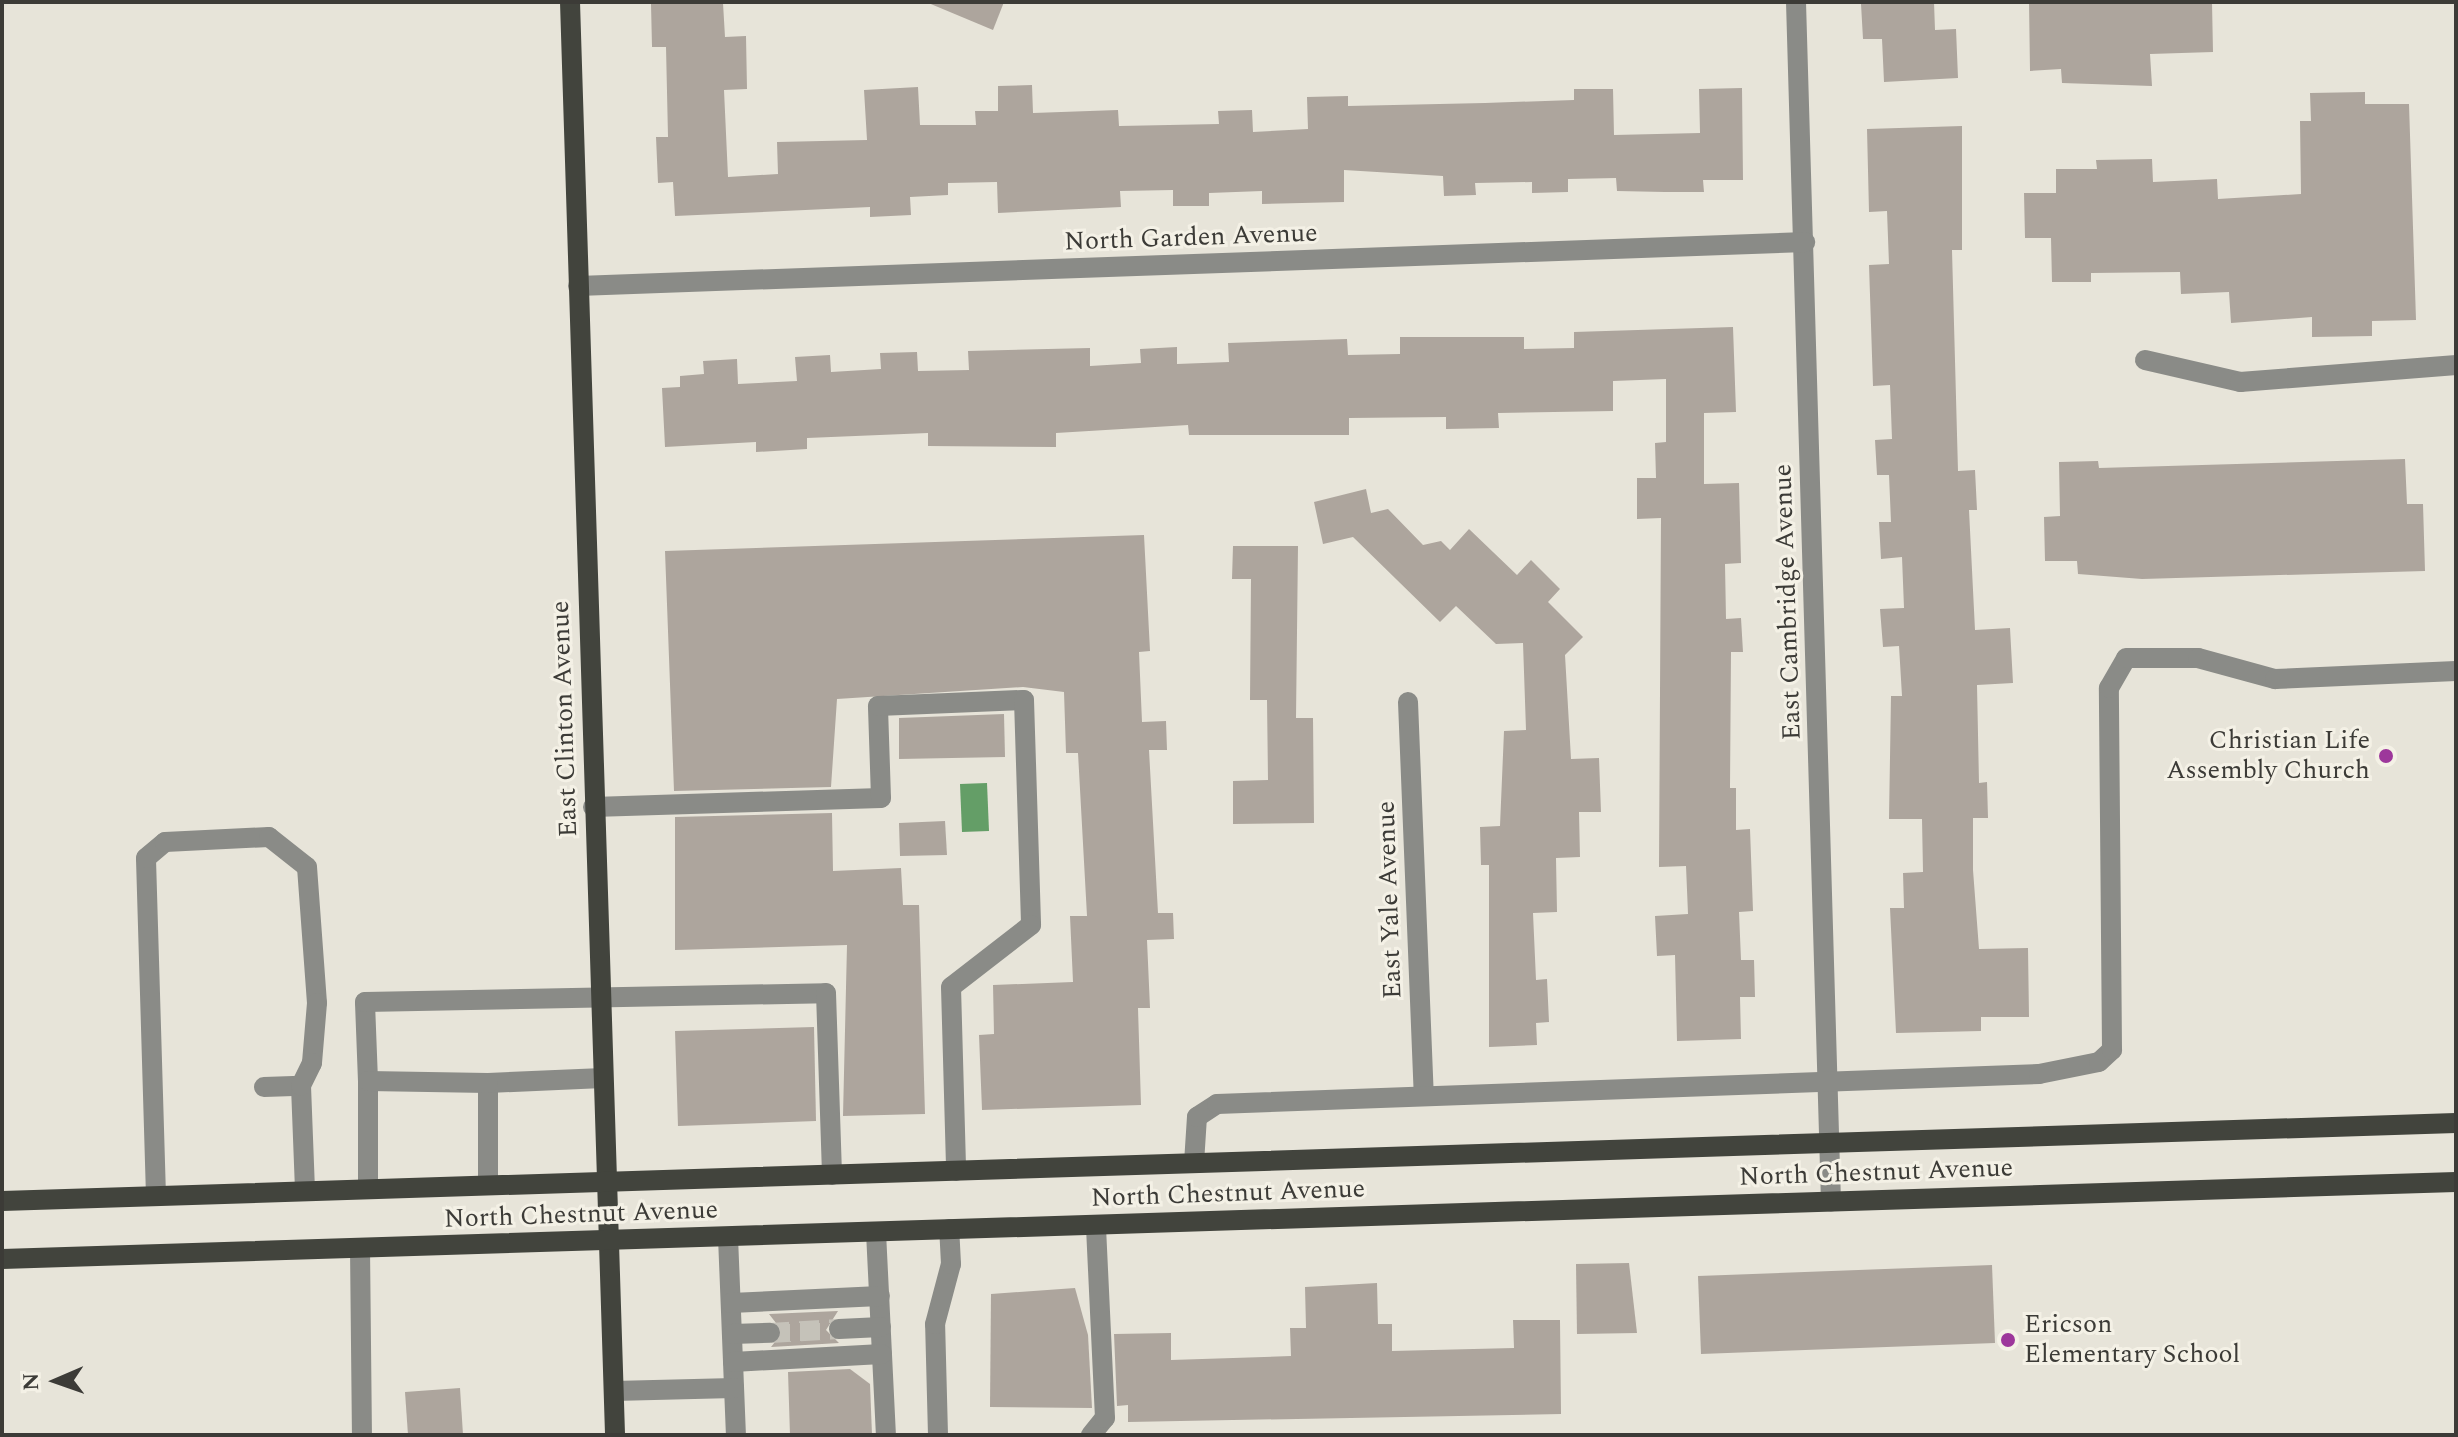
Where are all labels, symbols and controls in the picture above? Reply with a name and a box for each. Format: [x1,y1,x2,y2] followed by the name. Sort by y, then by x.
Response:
[1064,218,1318,258] street label: North Garden Avenue
[1768,463,1808,741] street label: East Cambridge Avenue
[545,600,585,838] street label: East Clinton Avenue
[2166,725,2370,786] place label: Christian Life Assembly Church
[2377,747,2395,765] marker: Christian Life Assembly Church
[1371,800,1409,1000] street label: East Yale Avenue
[1738,1153,2014,1193] street label: North Chestnut Avenue
[1090,1174,1366,1214] street label: North Chestnut Avenue
[443,1195,719,1235] street label: North Chestnut Avenue
[2024,1309,2240,1370] place label: Ericson Elementary School
[1999,1331,2017,1349] marker: Ericson Elementary School
[16,1341,96,1421] north arrow
[15,1372,48,1391] text: N

